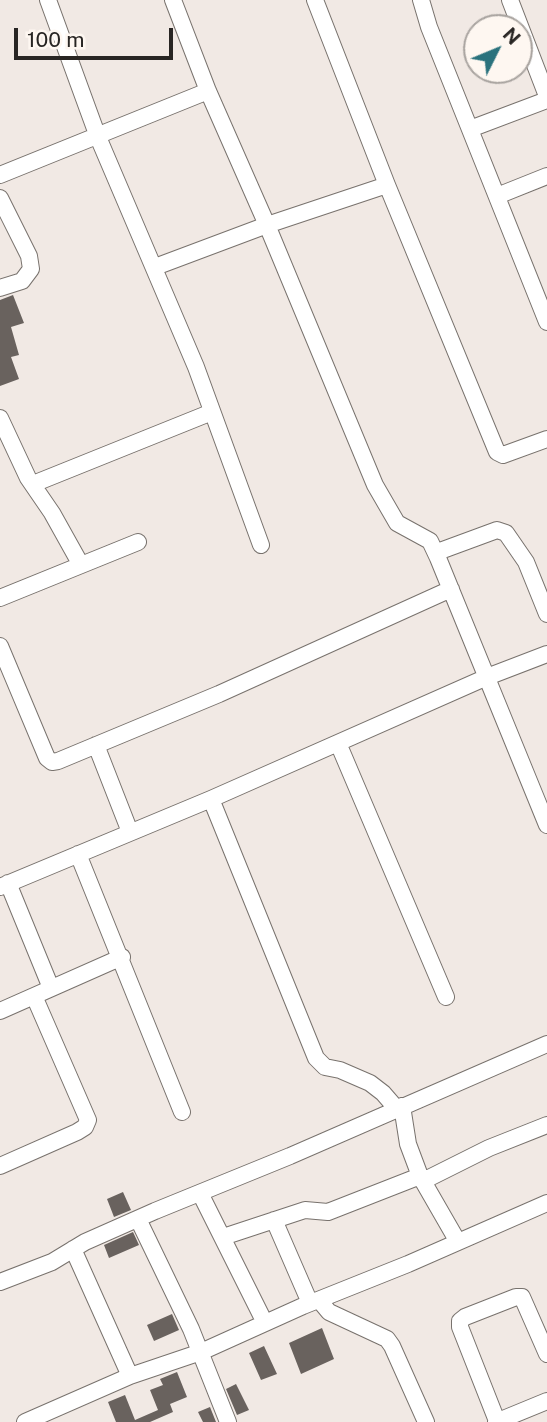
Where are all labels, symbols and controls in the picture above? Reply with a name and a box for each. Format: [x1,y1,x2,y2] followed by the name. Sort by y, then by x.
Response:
[18,14,177,58] scale bar
[463,14,533,84] north arrow
[499,23,525,49] text: N
[27,27,84,52] text: 100 m

